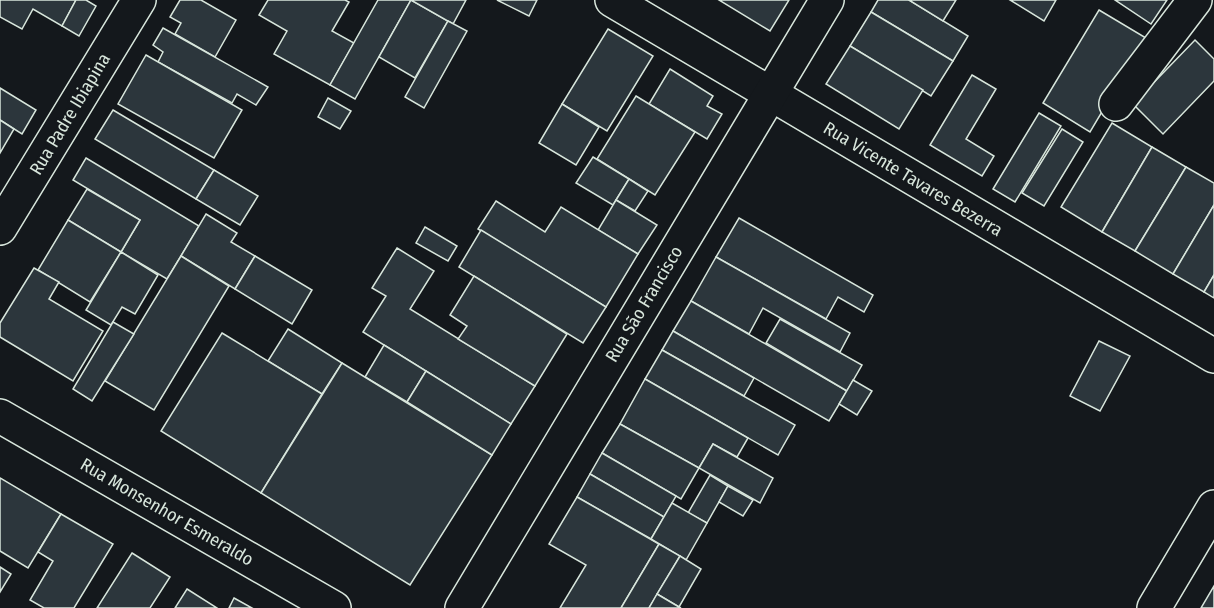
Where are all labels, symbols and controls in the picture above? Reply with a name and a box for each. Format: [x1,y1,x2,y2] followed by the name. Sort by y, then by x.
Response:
[25,49,115,179] street label: Rua Padre Ibiapina
[820,117,1007,241] street label: Rua Vicente Tavares Bezerra
[601,242,687,366] street label: Rua São Francisco
[76,453,258,571] street label: Rua Monsenhor Esmeraldo

